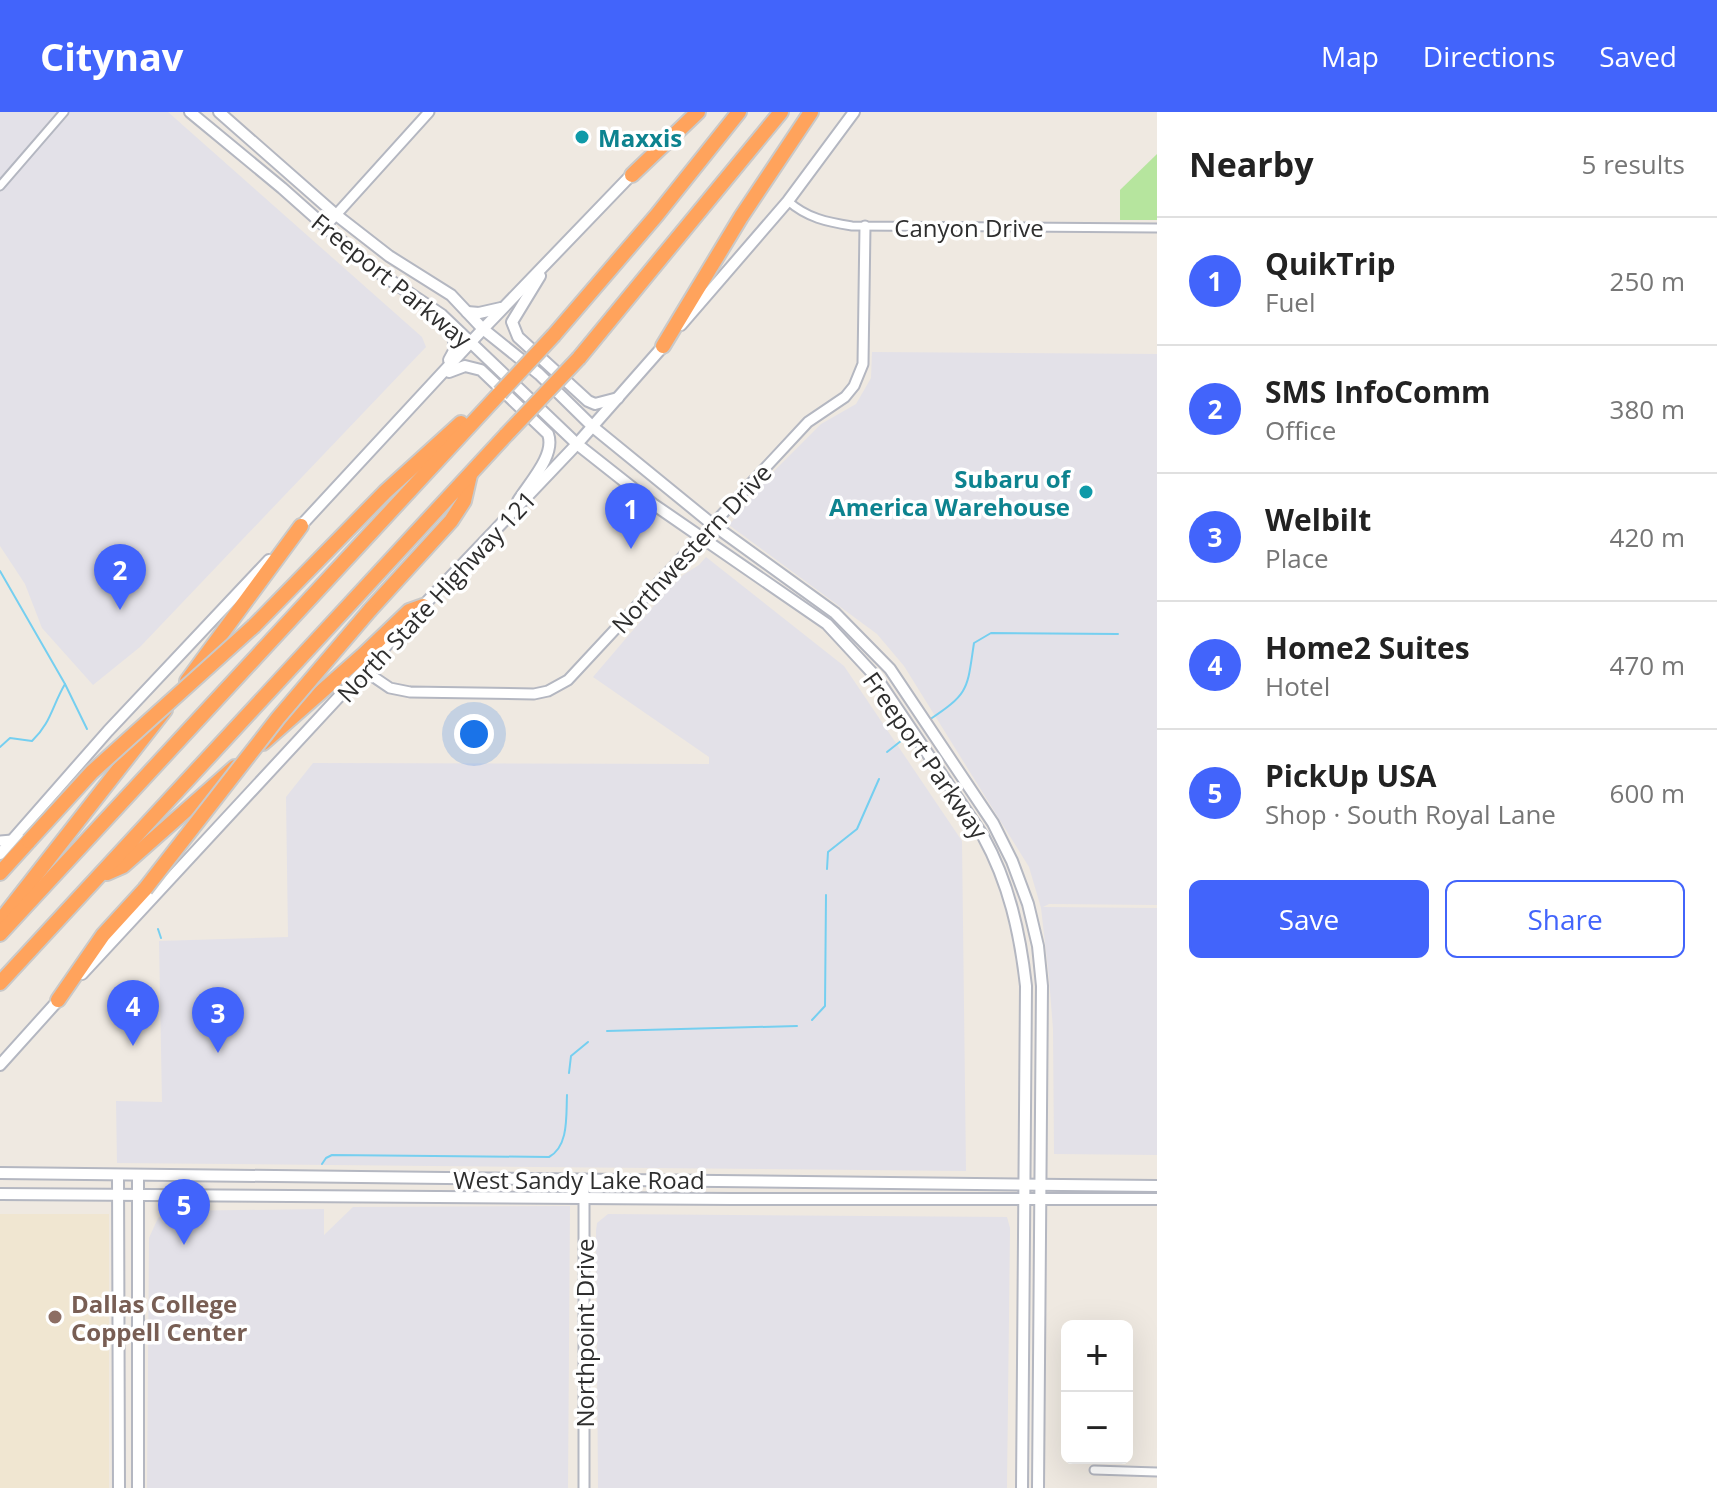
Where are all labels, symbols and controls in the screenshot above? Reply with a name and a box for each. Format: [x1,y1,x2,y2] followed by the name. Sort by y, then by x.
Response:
[40,30,183,82] text: Citynav
[1321,37,1379,75] text: Map
[1423,37,1555,75] text: Directions
[1599,37,1677,75] text: Saved
[598,121,682,154] place label: Maxxis
[573,128,591,146] marker: Maxxis
[1189,141,1314,187] text: Nearby
[1582,146,1685,182] text: 5 results
[305,205,480,355] street label: Freeport Parkway
[894,211,1044,244] street label: Canyon Drive
[1265,243,1396,284] text: QuikTrip
[1208,263,1222,299] text: 1
[1610,263,1685,299] text: 250 m
[1265,284,1316,320] text: Fuel
[1265,371,1491,412] text: SMS InfoComm
[1208,391,1222,427] text: 2
[1610,391,1685,427] text: 380 m
[1265,412,1336,448] text: Office
[604,456,778,640] street label: Northwestern Drive
[829,462,1072,523] place label: Subaru of America Warehouse
[329,483,543,709] street label: North State Highway 121
[605,483,657,549] pin: 1
[1077,483,1095,501] marker: Subaru of America Warehouse
[1265,499,1371,540] text: Welbilt
[1208,519,1222,555] text: 3
[1610,519,1685,555] text: 420 m
[1265,540,1329,576] text: Place
[94,544,146,610] pin: 2
[1265,627,1470,668] text: Home2 Suites
[1208,647,1222,683] text: 4
[1610,647,1685,683] text: 470 m
[856,665,997,846] street label: Freeport Parkway
[1265,668,1330,704] text: Hotel
[454,714,494,754] your location
[1265,755,1436,796] text: PickUp USA
[1208,775,1222,811] text: 5
[1610,775,1685,811] text: 600 m
[1265,796,1556,832] text: Shop · South Royal Lane
[1189,880,1429,958] button: Save
[1445,880,1685,958] button: Share
[107,980,159,1046] pin: 4
[192,987,244,1053] pin: 3
[453,1163,705,1196] street label: West Sandy Lake Road
[158,1179,210,1245] pin: 5
[568,1238,601,1428] street label: Northpoint Drive
[71,1287,247,1348] place label: Dallas College Coppell Center
[46,1308,64,1326] marker: Dallas College Coppell Center
[1061,1320,1133,1464] map controls
[1061,1320,1133,1392] button: +
[1061,1392,1133,1464] button: −

